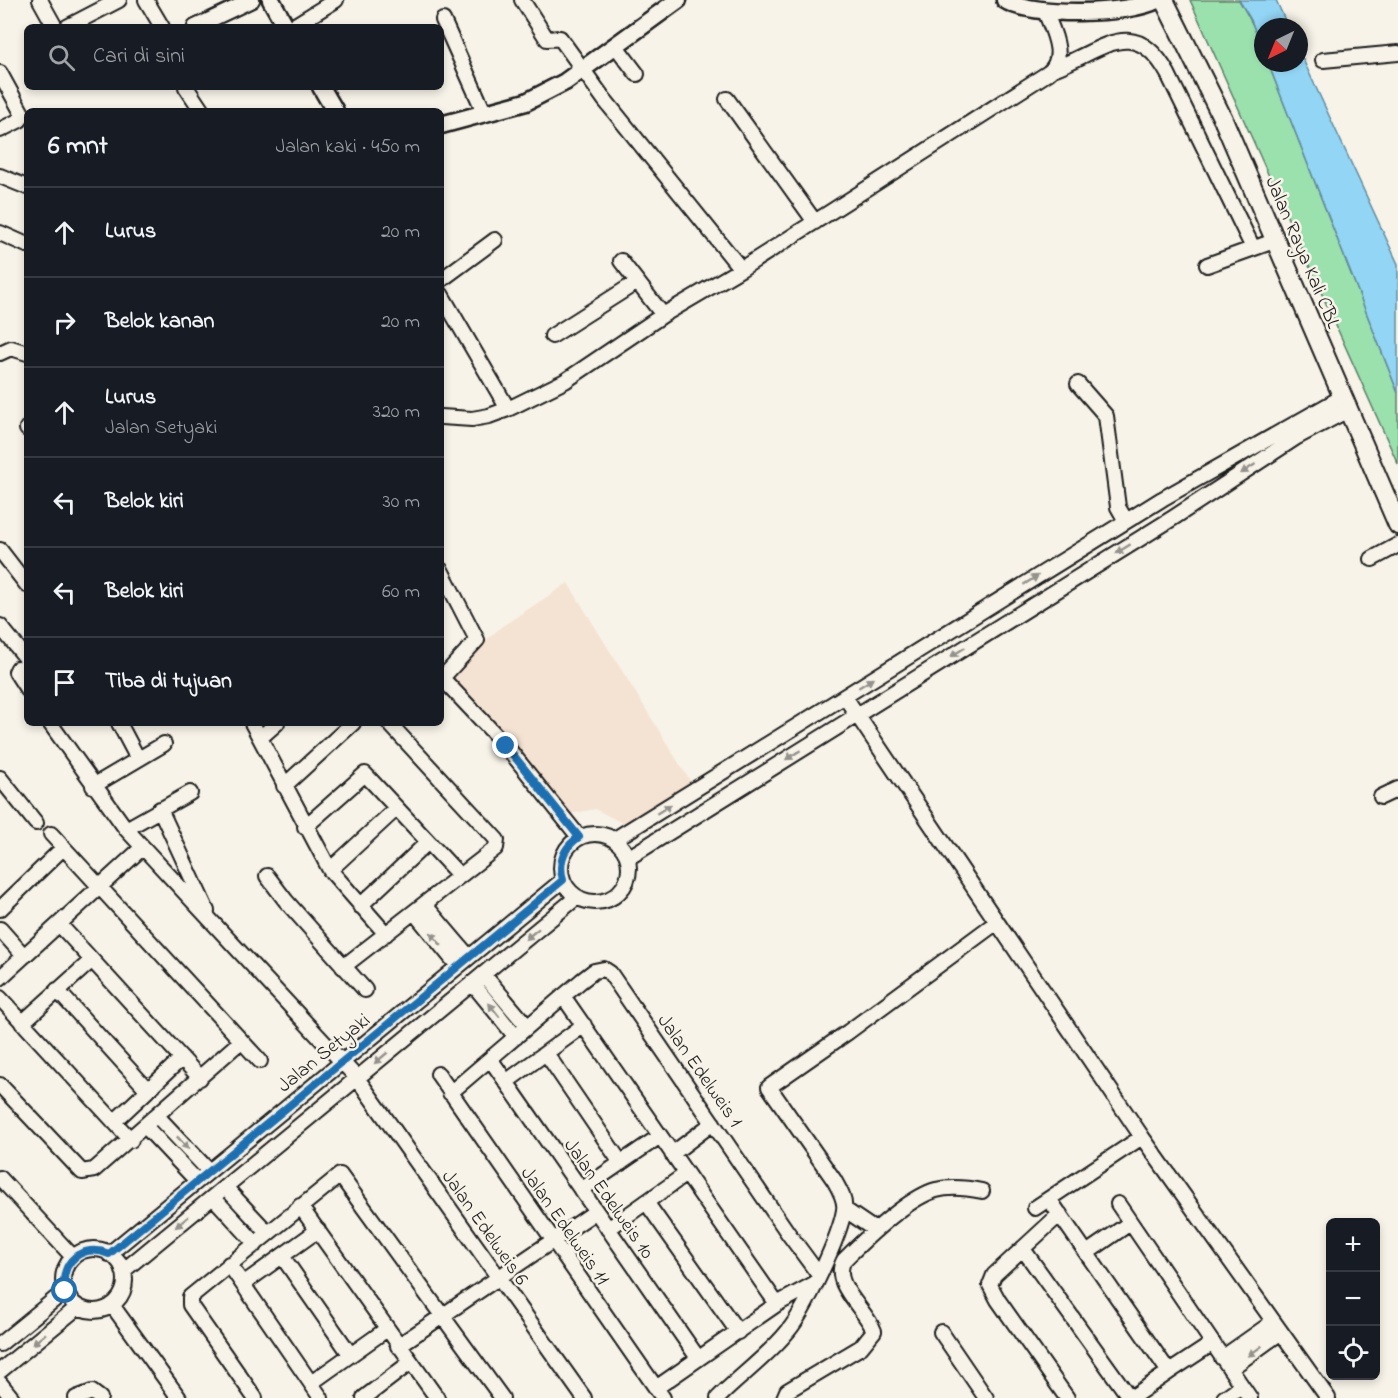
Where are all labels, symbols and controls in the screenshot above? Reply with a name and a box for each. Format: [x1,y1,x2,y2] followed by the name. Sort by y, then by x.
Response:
[1254,18,1308,72] north arrow
[24,24,444,90] search box
[45,41,78,74] icon: search
[93,41,185,73] text: Cari di sini
[48,128,108,166] text: 6 mnt
[275,133,420,162] text: Jalan kaki · 450 m
[1257,172,1347,334] street label: Jalan Raya Kali CBL
[48,216,81,249] icon: ahead
[105,216,156,248] text: Lurus
[381,218,420,247] text: 20 m
[48,306,81,339] icon: right
[105,306,214,338] text: Belok kanan
[381,308,420,337] text: 20 m
[105,382,156,414] text: Lurus
[48,396,81,429] icon: ahead
[373,398,420,427] text: 320 m
[105,414,217,443] text: Jalan Setyaki
[1240,464,1256,475] one-way arrow
[48,486,81,519] icon: left
[105,486,184,518] text: Belok kiri
[383,488,420,517] text: 30 m
[1115,543,1131,554] one-way arrow
[1023,575,1039,586] one-way arrow
[48,576,81,609] icon: left
[105,576,184,608] text: Belok kiri
[382,578,420,607] text: 60 m
[950,646,966,657] one-way arrow
[48,666,81,699] icon: arrive
[105,666,232,698] text: Tiba di tujuan
[858,678,874,689] one-way arrow
[492,732,518,758] route end
[785,750,801,761] one-way arrow
[656,803,673,814] one-way arrow
[525,927,540,940] one-way arrow
[430,932,443,947] one-way arrow
[488,1002,501,1018] one-way arrow
[272,1007,377,1101] street label: Jalan Setyaki
[649,1009,749,1134] street label: Jalan Edelweis 1
[374,1051,389,1064] one-way arrow
[556,1133,661,1266] street label: Jalan Edelweis 10
[176,1136,190,1151] one-way arrow
[512,1161,616,1292] street label: Jalan Edelweis 11
[433,1165,535,1292] street label: Jalan Edelweis 6
[175,1215,190,1228] one-way arrow
[1326,1218,1380,1380] map controls
[1326,1218,1380,1272] button: +
[1326,1272,1380,1326] button: −
[51,1277,77,1303] route start
[1326,1326,1380,1380] button: locate
[32,1332,47,1345] one-way arrow
[1248,1344,1263,1356] one-way arrow

